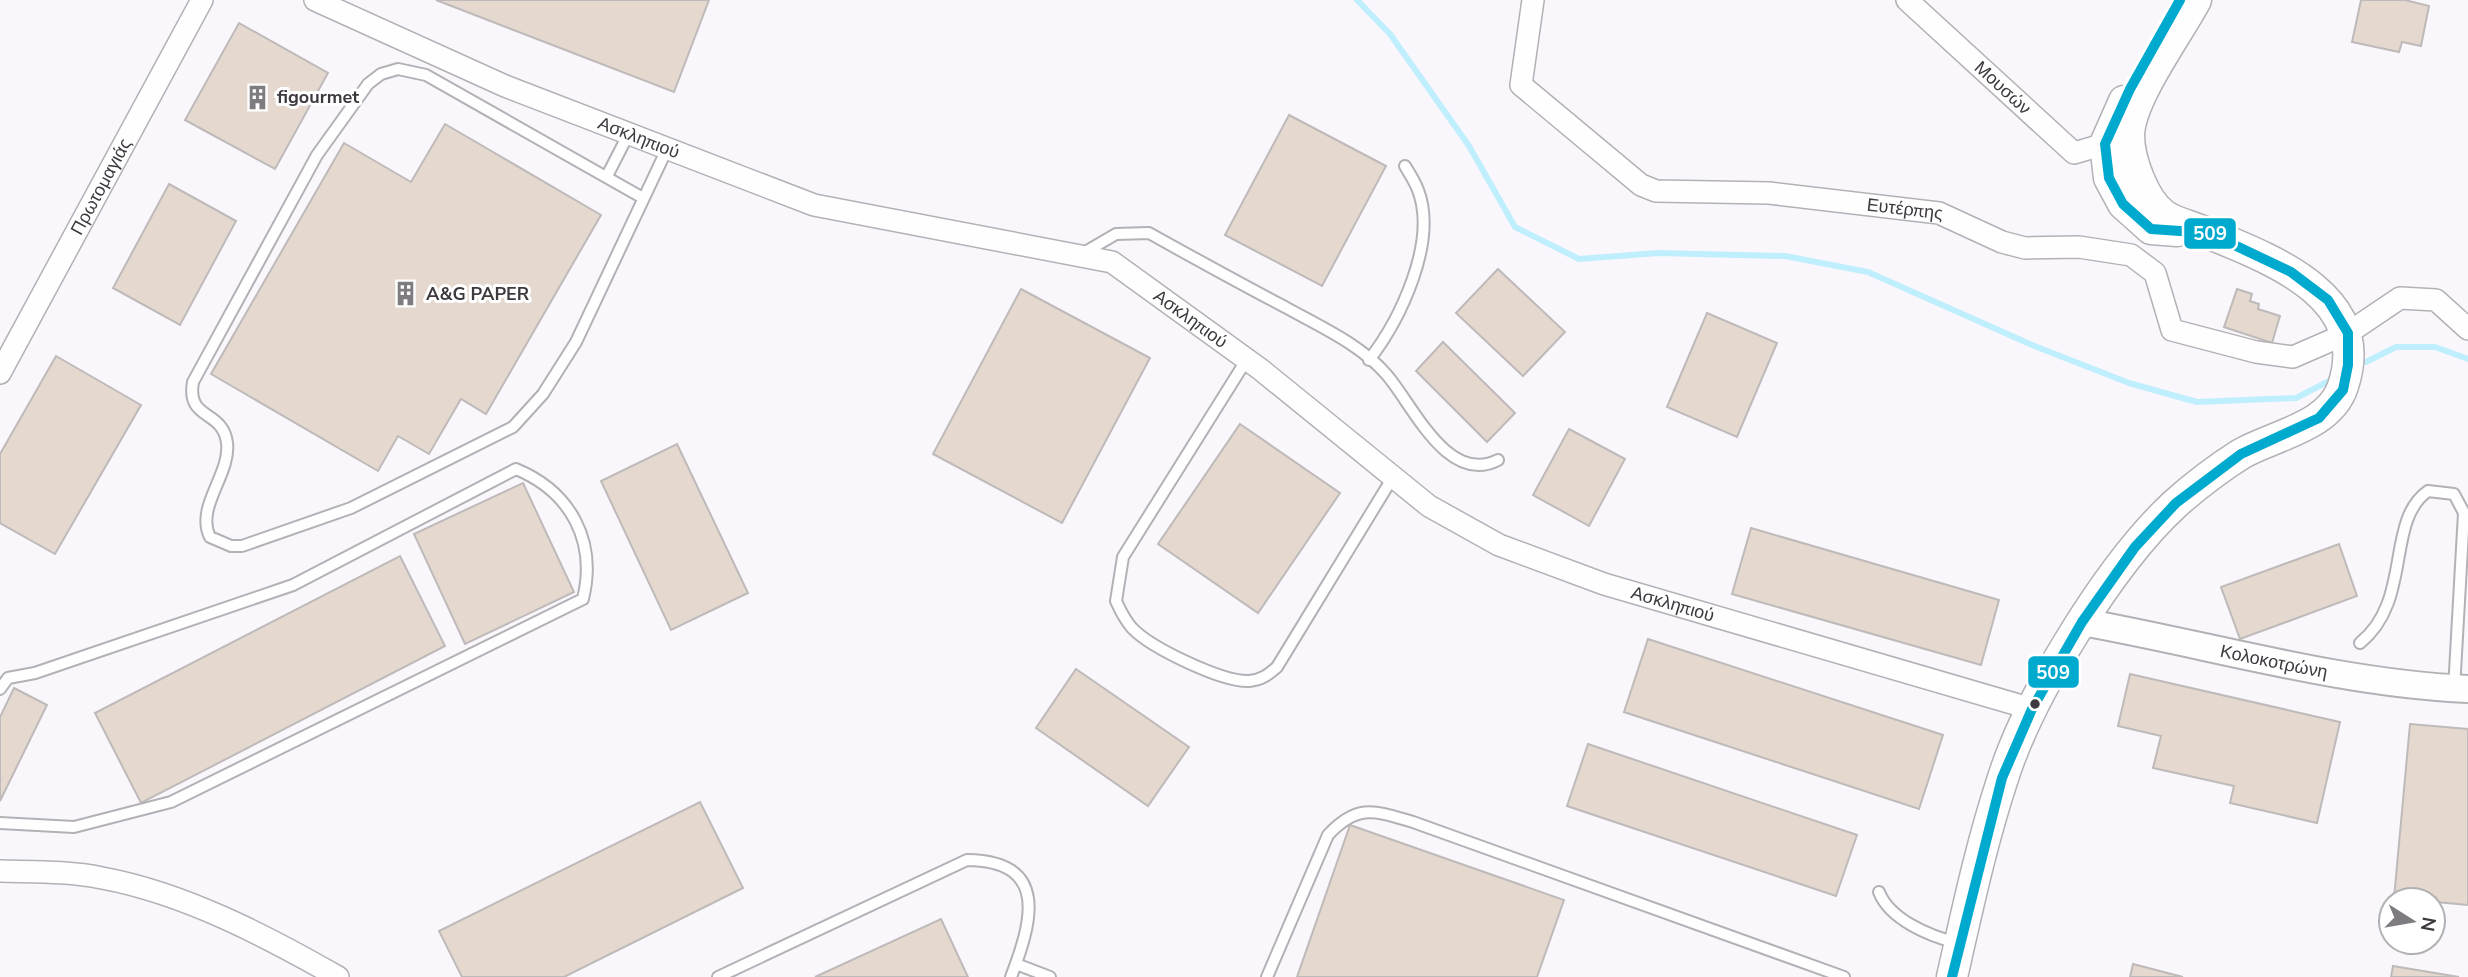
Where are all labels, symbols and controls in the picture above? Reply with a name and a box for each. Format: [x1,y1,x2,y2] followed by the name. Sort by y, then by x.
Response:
[1969,56,2036,120] street label: Μουσών
[243,83,271,111] building icon: figourmet
[277,85,359,109] place label: figourmet
[595,111,683,164] street label: Ασκληπιού
[65,134,137,239] street label: Πρωτομαγιάς
[1865,193,1945,225] street label: Ευτέρπης
[2183,217,2237,250] line badge: 509
[2193,221,2227,247] text: 509
[392,280,420,308] building icon: A&G PAPER
[426,282,530,306] place label: A&G PAPER
[1149,284,1232,354] street label: Ασκληπιού
[1628,581,1717,628] street label: Ασκληπιού
[2218,639,2330,684] street label: Κολοκοτρώνη
[2027,655,2080,689] line badge: 509
[2036,660,2070,686] text: 509
[2028,697,2042,711] unlabelled marker
[2377,886,2447,956] north arrow
[2414,915,2442,934] text: N

